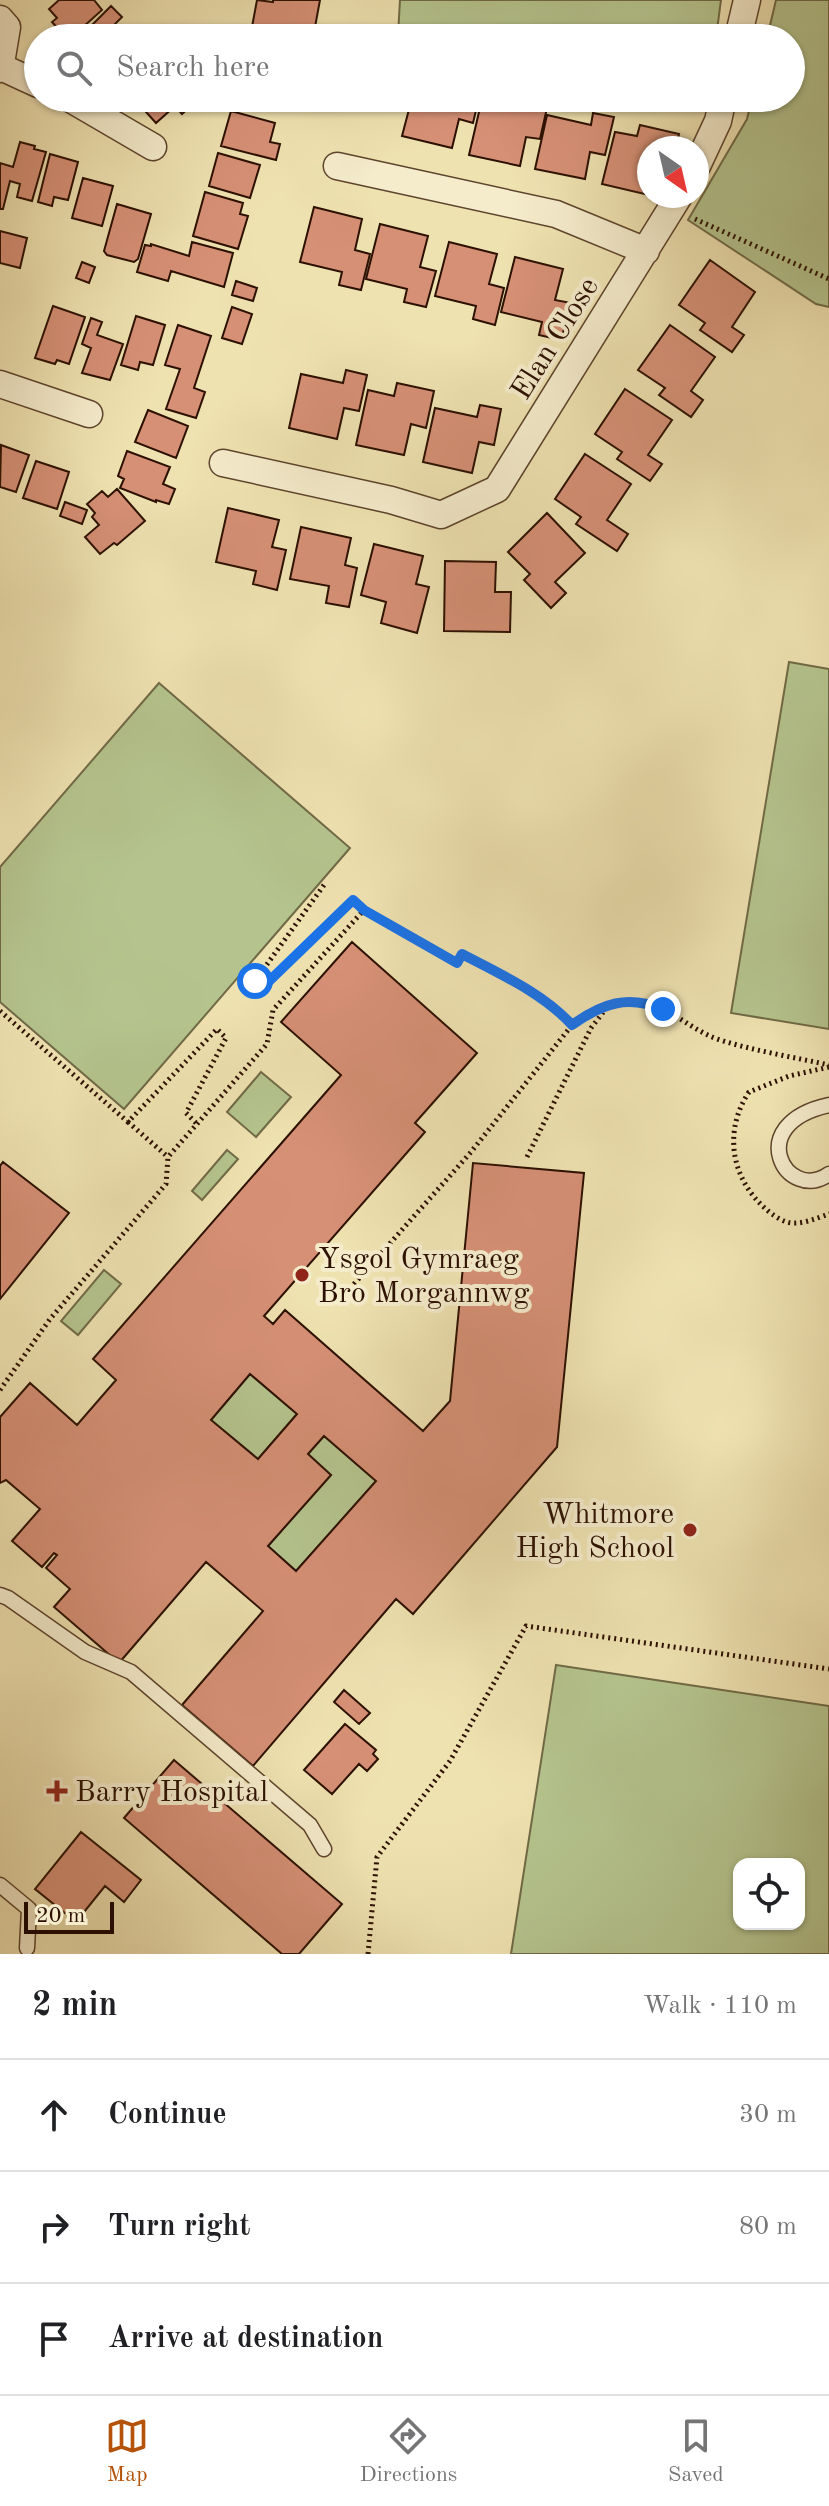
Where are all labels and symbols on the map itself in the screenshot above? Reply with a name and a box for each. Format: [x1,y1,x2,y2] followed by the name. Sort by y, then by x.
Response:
[637,136,709,208] north arrow
[506,273,605,406] street label: Elan Close
[237,963,273,999] route start
[645,991,681,1027] route end
[318,1245,530,1309] place label: Ysgol Gymraeg Bro Morgannwg
[293,1266,311,1284] marker: Ysgol Gymraeg Bro Morgannwg
[515,1500,674,1564] place label: Whitmore High School
[681,1521,699,1539] marker: Whitmore High School
[75,1778,268,1808] place label: Barry Hospital
[46,1780,68,1802] marker: Barry Hospital
[24,1898,114,1934] scale bar

